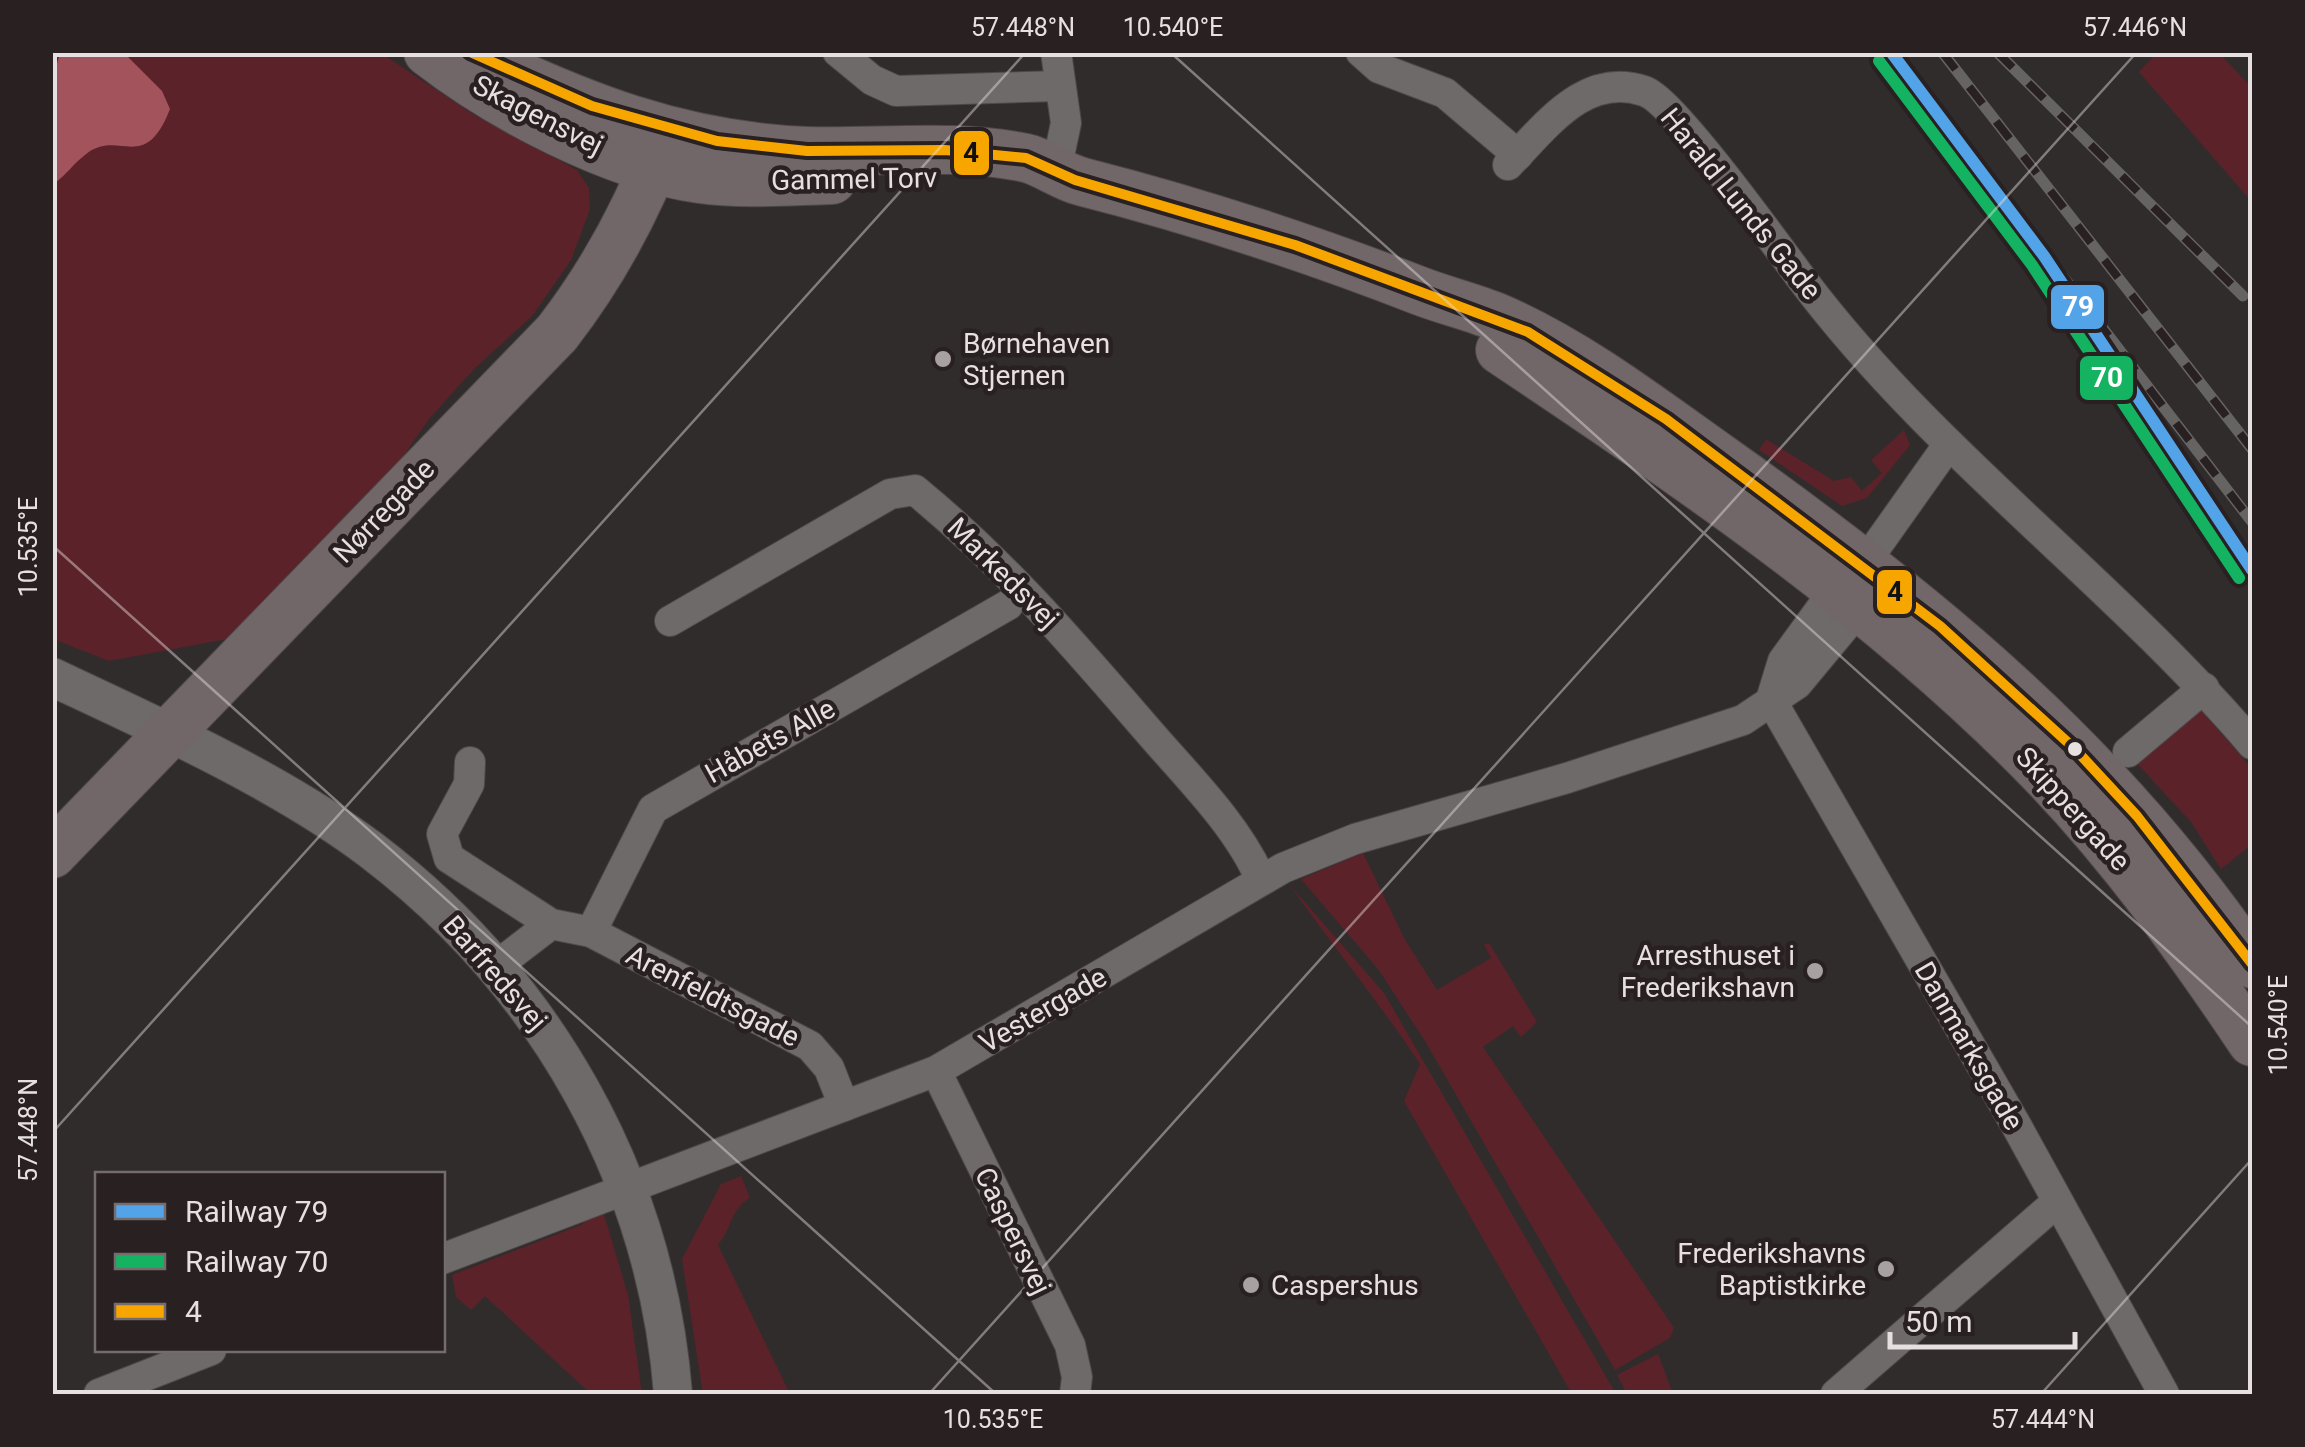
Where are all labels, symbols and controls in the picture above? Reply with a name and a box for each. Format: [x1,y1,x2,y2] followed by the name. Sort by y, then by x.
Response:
[971,13,1075,42] text: 57.448°N
[1123,13,1223,42] text: 10.540°E
[2083,13,2187,42] text: 57.446°N
[467,68,609,162] street label: Skagensvej
[1654,102,1828,306] street label: Harald Lunds Gade
[952,129,991,177] line badge: 4
[963,136,979,169] text: 4
[771,161,938,197] street label: Gammel Torv
[2049,283,2106,331] line badge: 79
[2062,290,2094,323] text: 79
[963,327,1110,392] place label: Børnehaven Stjernen
[932,348,954,370] marker: Børnehaven Stjernen
[2078,354,2135,402] line badge: 70
[2091,361,2123,394] text: 70
[327,452,441,570] street label: Nørregade
[14,497,43,597] text: 10.535°E
[941,511,1065,635] street label: Markedsvej
[1875,568,1914,616] line badge: 4
[1887,575,1903,608] text: 4
[699,692,841,790] street label: Håbets Alle
[2065,739,2085,759] unlabelled marker
[2009,740,2137,878] street label: Skippergade
[436,909,554,1037] street label: Barfredsvej
[621,938,805,1054] street label: Arenfeldtsgade
[1621,939,1795,1004] place label: Arresthuset i Frederikshavn
[1908,956,2030,1136] street label: Danmarksgade
[974,960,1112,1060] street label: Vestergade
[1804,960,1826,982] marker: Arresthuset i Frederikshavn
[2264,975,2293,1075] text: 10.540°E
[14,1078,43,1182] text: 57.448°N
[968,1162,1058,1300] street label: Caspersvej
[95,1172,445,1352] legend
[185,1194,328,1229] text: Railway 79
[1677,1237,1866,1302] place label: Frederikshavns Baptistkirke
[185,1244,328,1279] text: Railway 70
[1875,1258,1897,1280] marker: Frederikshavns Baptistkirke
[1271,1269,1419,1302] place label: Caspershus
[1240,1274,1262,1296] marker: Caspershus
[1890,1287,2075,1349] scale bar
[185,1294,202,1329] text: 4
[1905,1304,1972,1339] text: 50 m
[943,1405,1043,1434] text: 10.535°E
[1991,1405,2095,1434] text: 57.444°N

